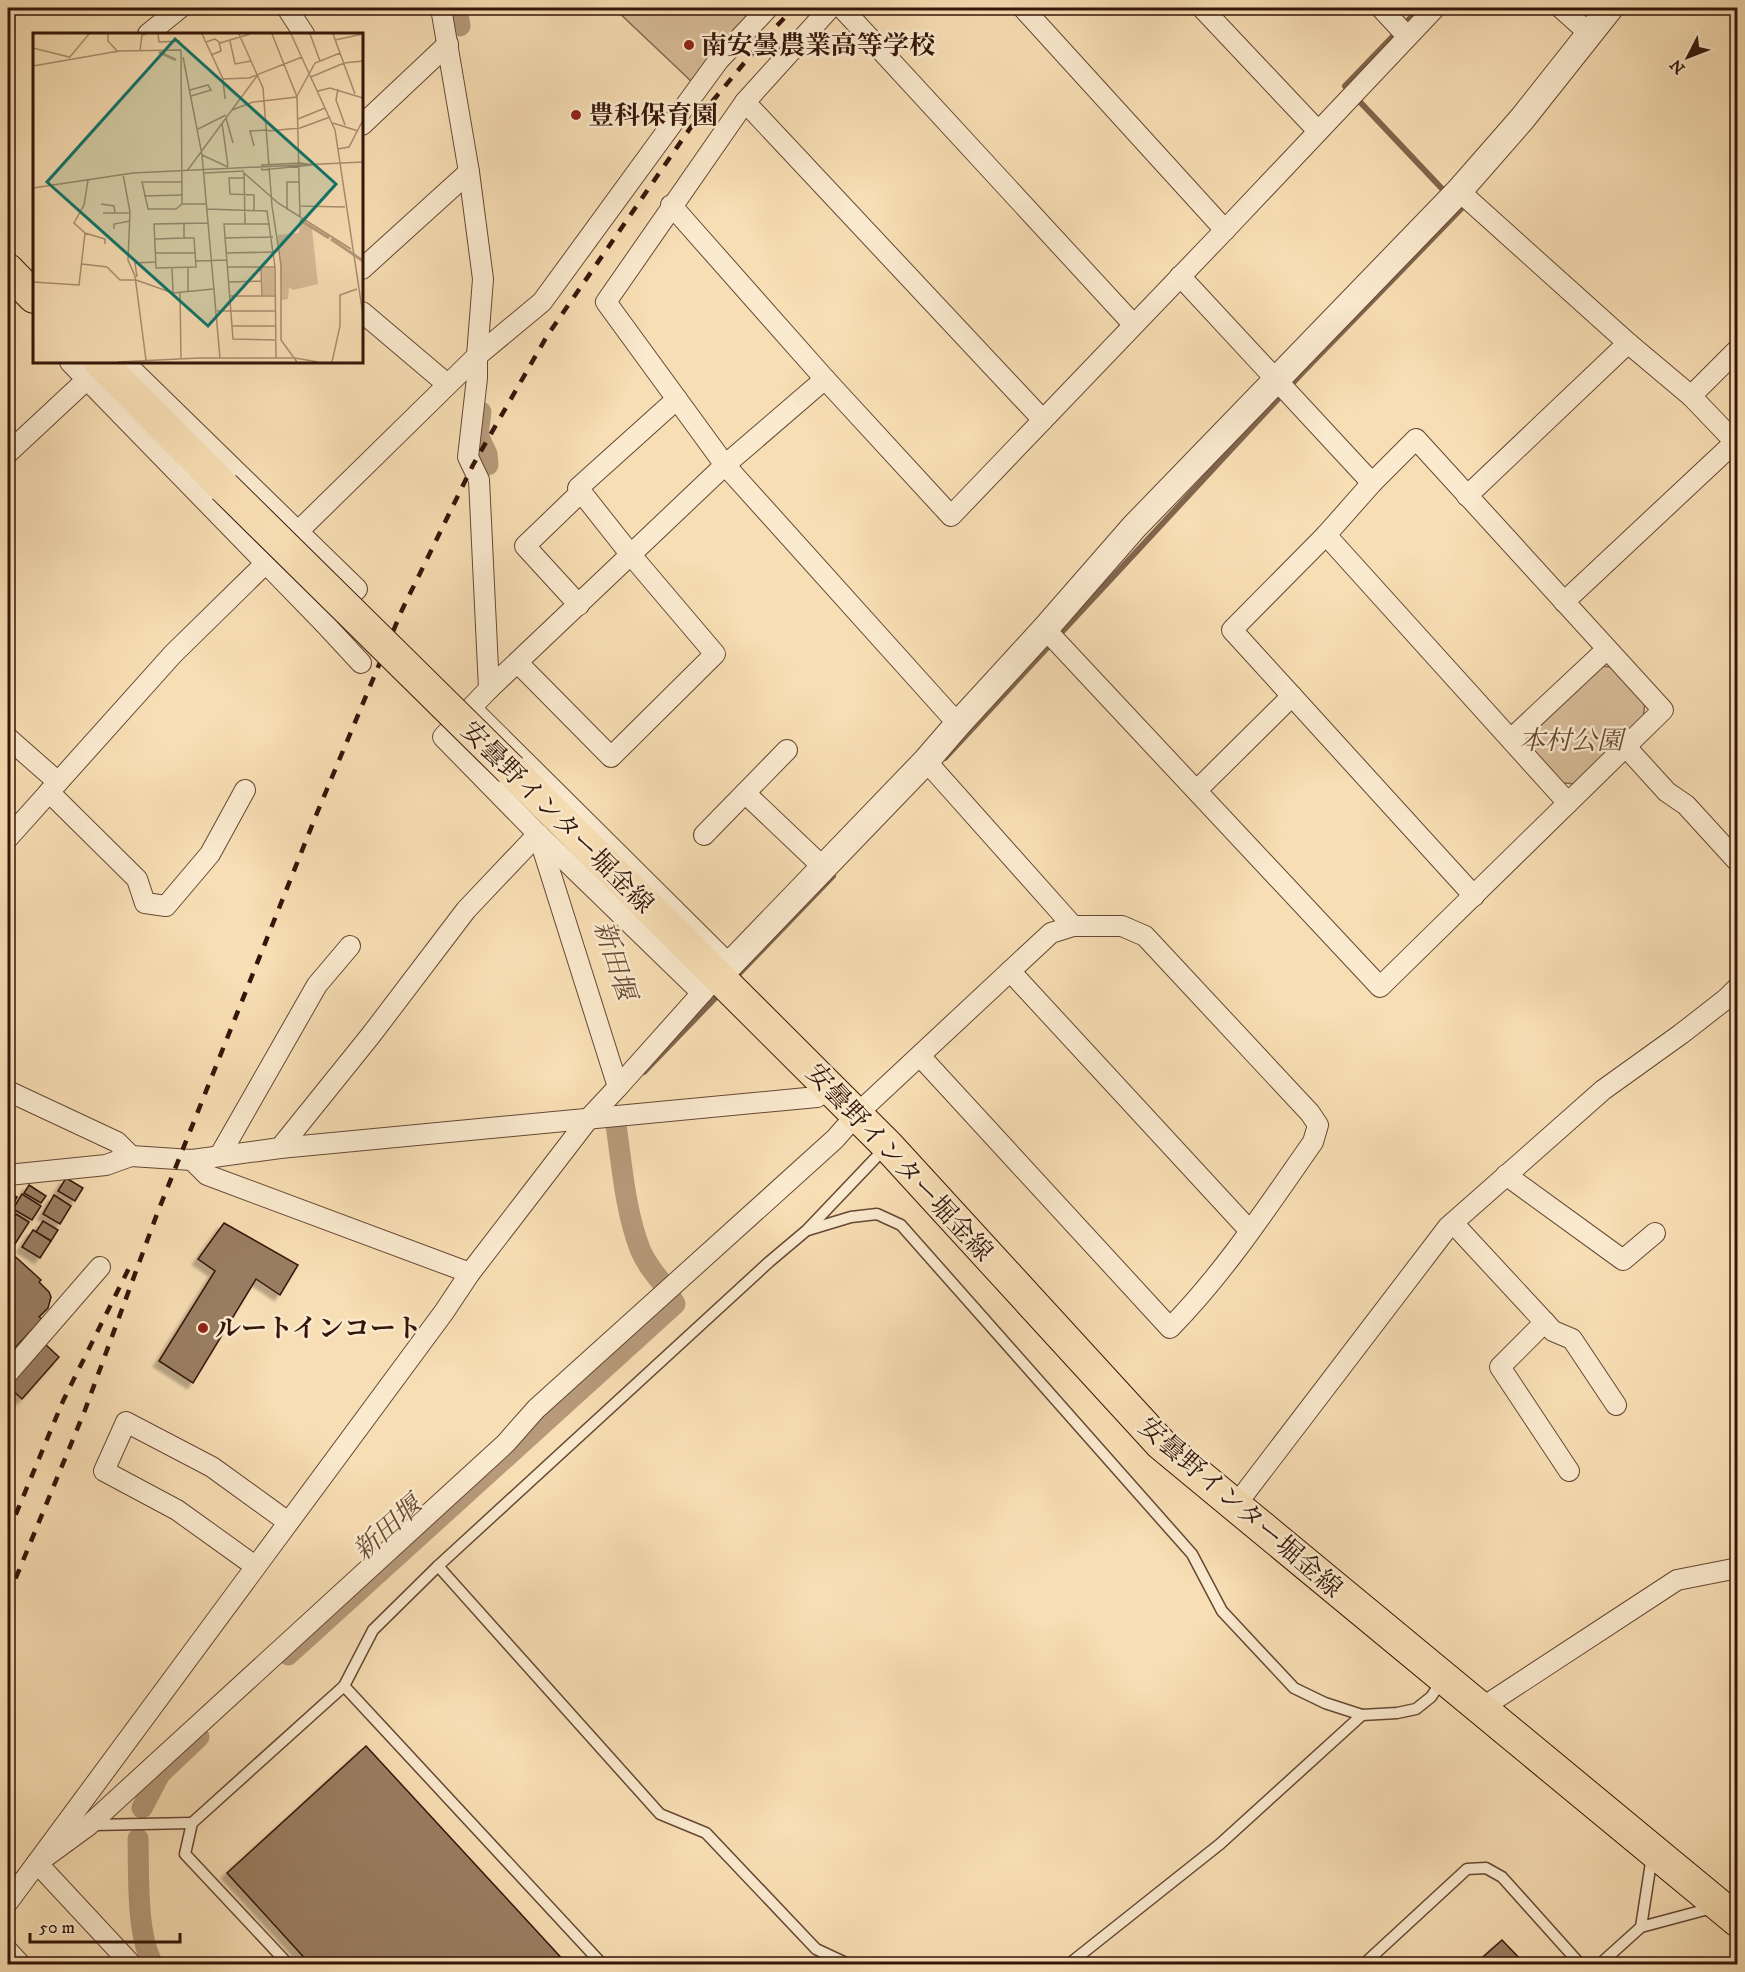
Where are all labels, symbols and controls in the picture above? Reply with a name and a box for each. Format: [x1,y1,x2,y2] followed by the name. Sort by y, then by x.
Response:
[1658,27,1718,87] north arrow
[701,30,935,63] place label: 南安曇農業高等学校
[33,33,363,363] inset map
[682,38,696,52] marker: 南安曇農業高等学校
[1666,55,1689,78] text: N
[588,100,718,133] place label: 豊科保育園
[569,108,583,122] marker: 豊科保育園
[454,715,660,921] street label: 安曇野インター堀金線
[1519,725,1627,758] park label: 本村公園
[585,917,644,1008] water label: 新田堰
[799,1057,999,1269] street label: 安曇野インター堀金線
[215,1313,422,1346] place label: ルートインコート
[196,1321,210,1335] marker: ルートインコート
[1131,1411,1349,1606] street label: 安曇野インター堀金線
[346,1486,432,1568] water label: 新田堰
[30,1906,180,1944] scale bar
[39,1917,75,1939] text: 50 m

